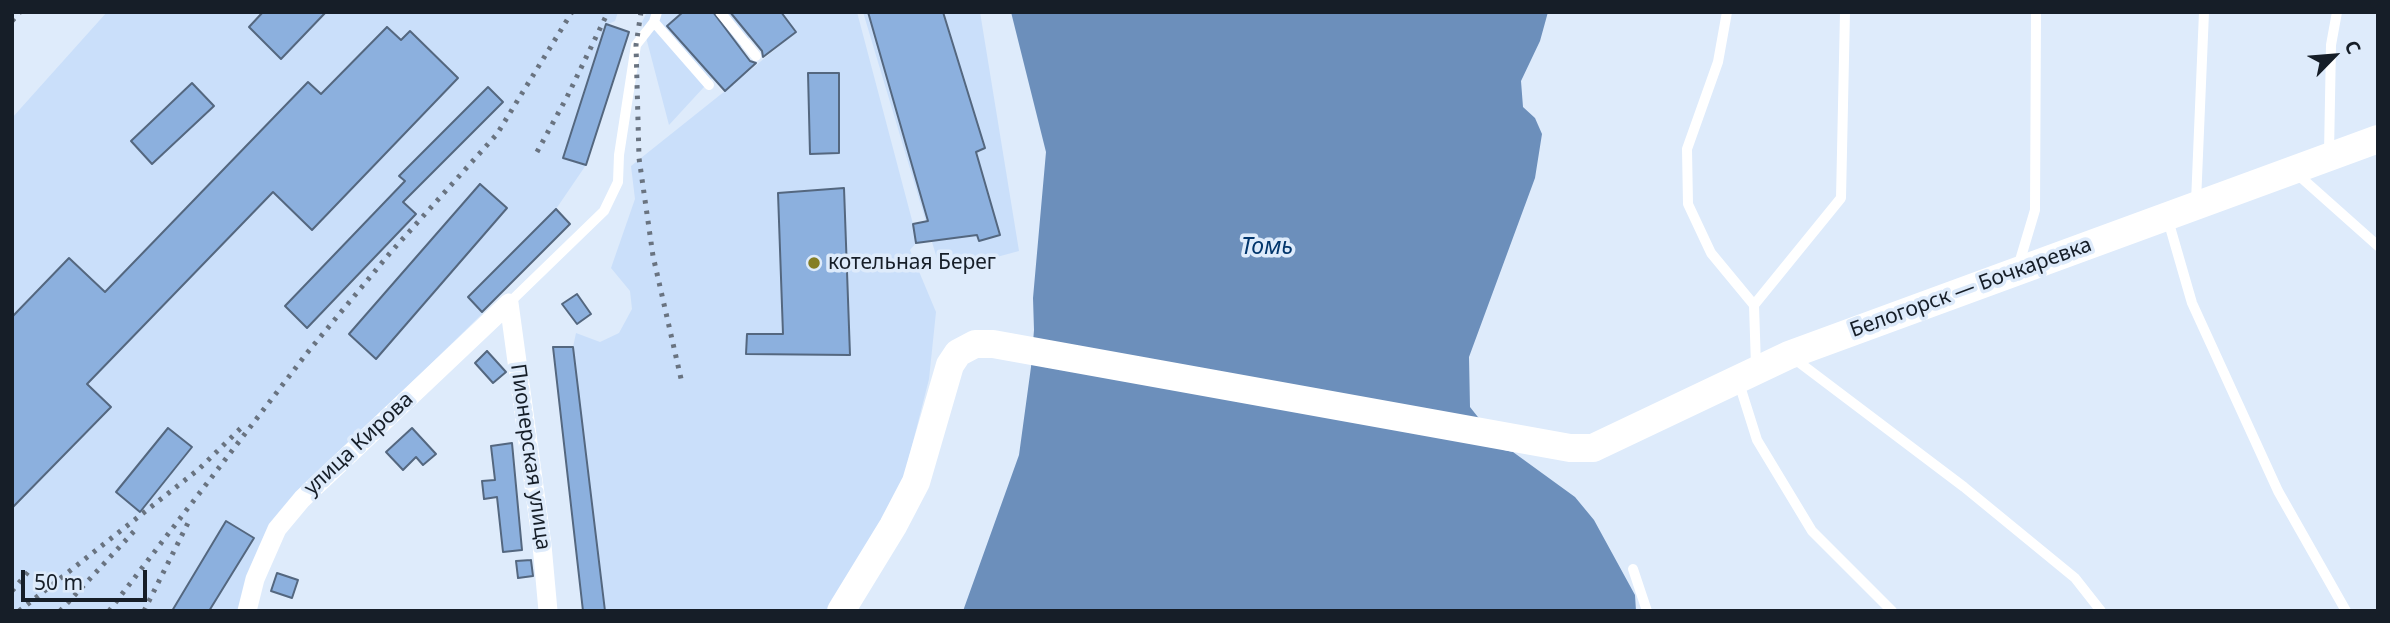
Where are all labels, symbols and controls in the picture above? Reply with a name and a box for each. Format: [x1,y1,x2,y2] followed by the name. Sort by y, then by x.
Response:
[2299,21,2369,91] north arrow
[2339,36,2367,58] text: С
[1847,232,2095,344] street label: Белогорск — Бочкаревка
[1241,233,1293,261] water label: Томь
[828,250,996,276] place label: котельная Берег
[806,255,822,271] marker: котельная Берег
[504,362,556,552] street label: Пионерская улица
[299,387,419,501] street label: улица Кирова
[24,556,150,600] scale bar
[34,568,83,596] text: 50 m

